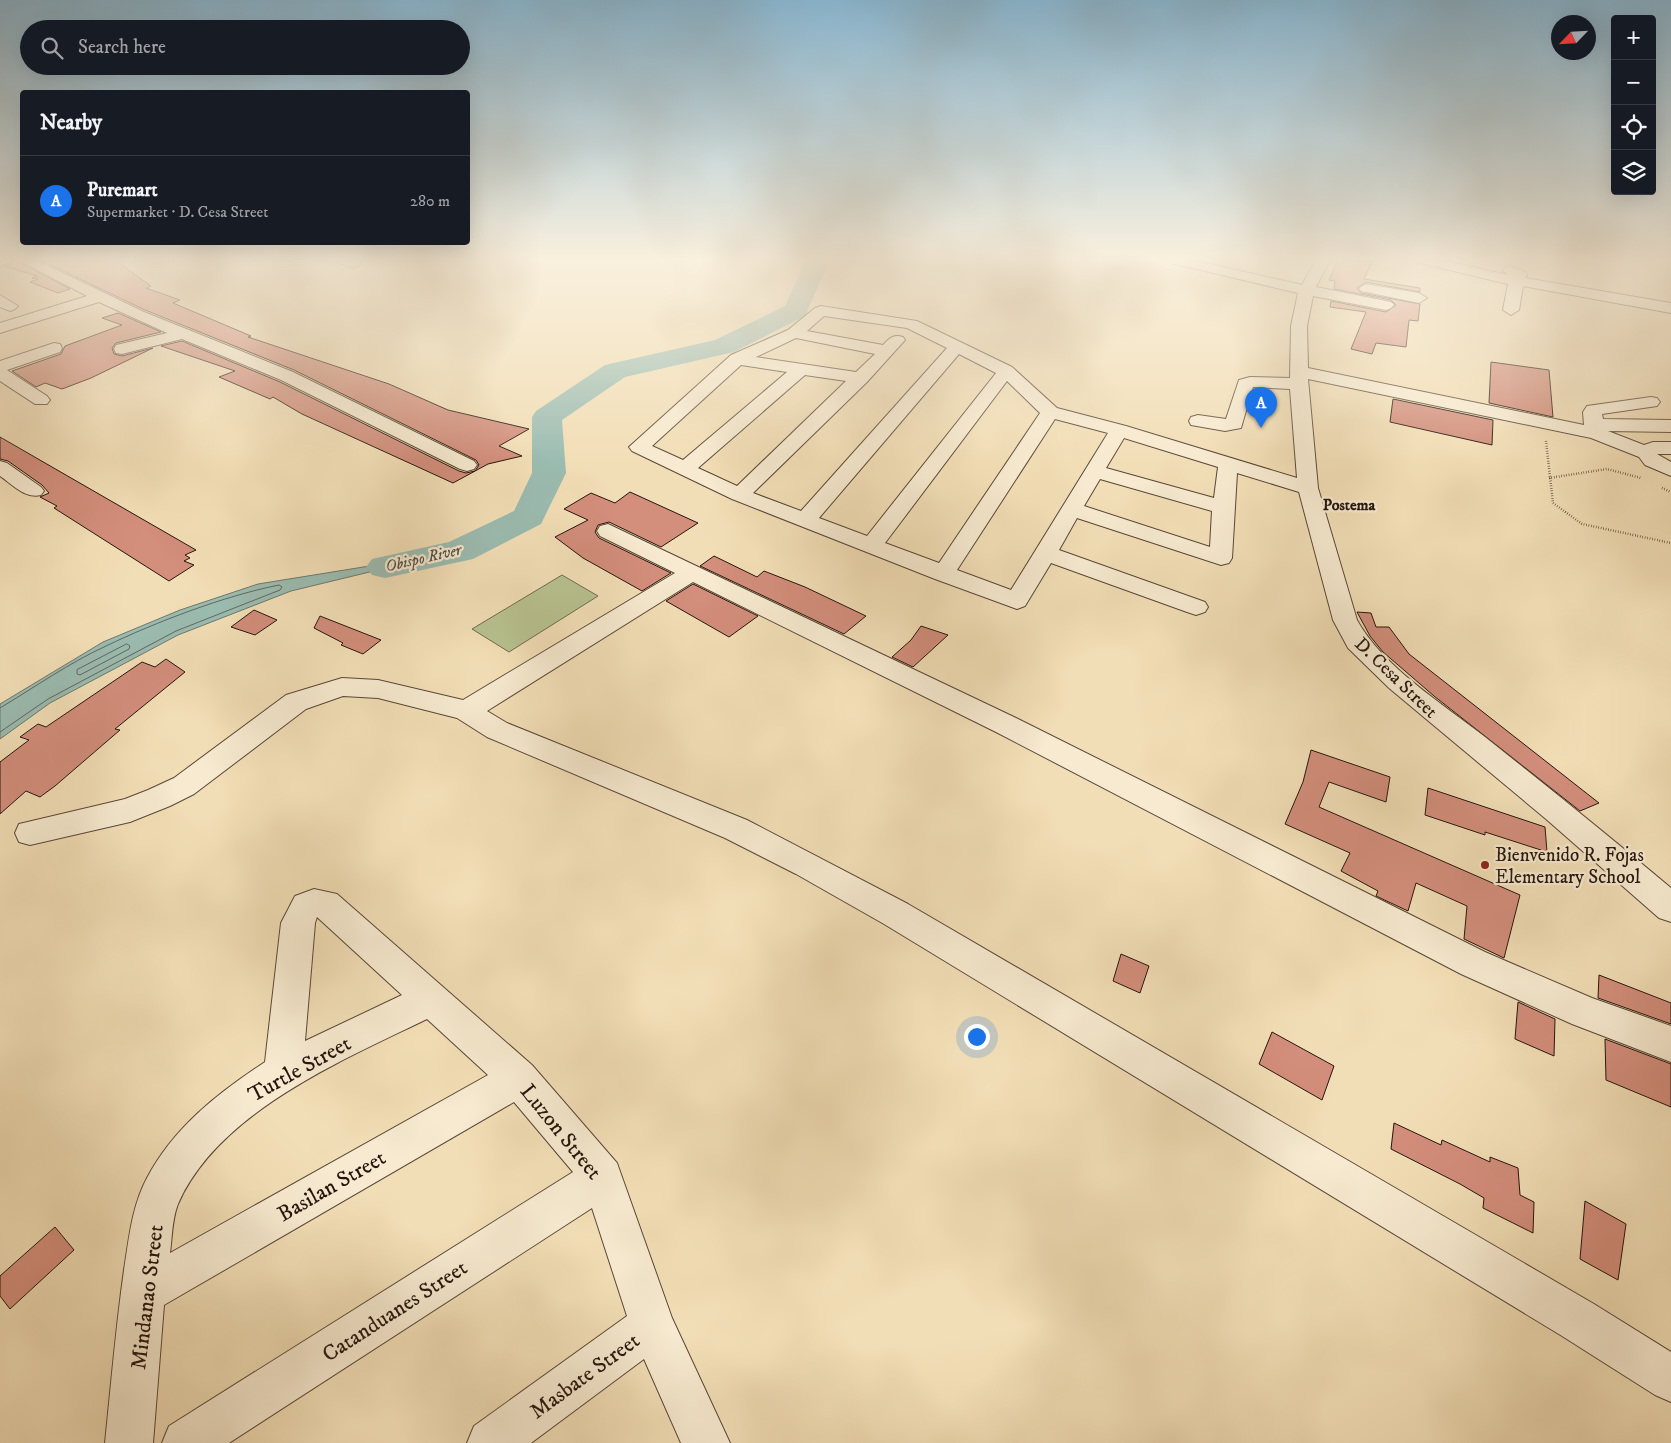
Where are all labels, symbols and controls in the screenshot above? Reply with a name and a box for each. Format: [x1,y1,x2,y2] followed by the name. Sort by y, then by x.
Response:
[1551,15,1596,60] north arrow
[1611,15,1656,195] map controls
[1611,15,1656,60] button: +
[20,20,470,75] search box
[38,34,66,62] icon: search
[78,36,166,59] text: Search here
[1611,60,1656,105] button: −
[1611,105,1656,150] button: locate
[40,110,102,136] text: Nearby
[1611,150,1656,195] button: layers
[87,179,158,202] text: Puremart
[51,191,61,211] text: A
[410,191,450,211] text: 280 m
[87,202,268,222] text: Supermarket · D. Cesa Street
[1245,387,1277,428] pin: A
[1323,495,1377,515] district label: Postema
[383,539,464,576] water label: Obispo River
[1350,633,1442,723] street label: D. Cesa Street
[1495,844,1644,889] place label: Bienvenido R. Fojas Elementary School
[1479,859,1491,871] marker: Bienvenido R. Fojas Elementary School
[964,1024,990,1050] your location
[244,1030,356,1109] street label: Turtle Street
[514,1079,608,1185] street label: Luzon Street
[273,1144,391,1228] street label: Basilan Street
[125,1223,170,1371] street label: Mindanao Street
[317,1254,472,1368] street label: Catanduanes Street
[525,1327,645,1425] street label: Masbate Street

